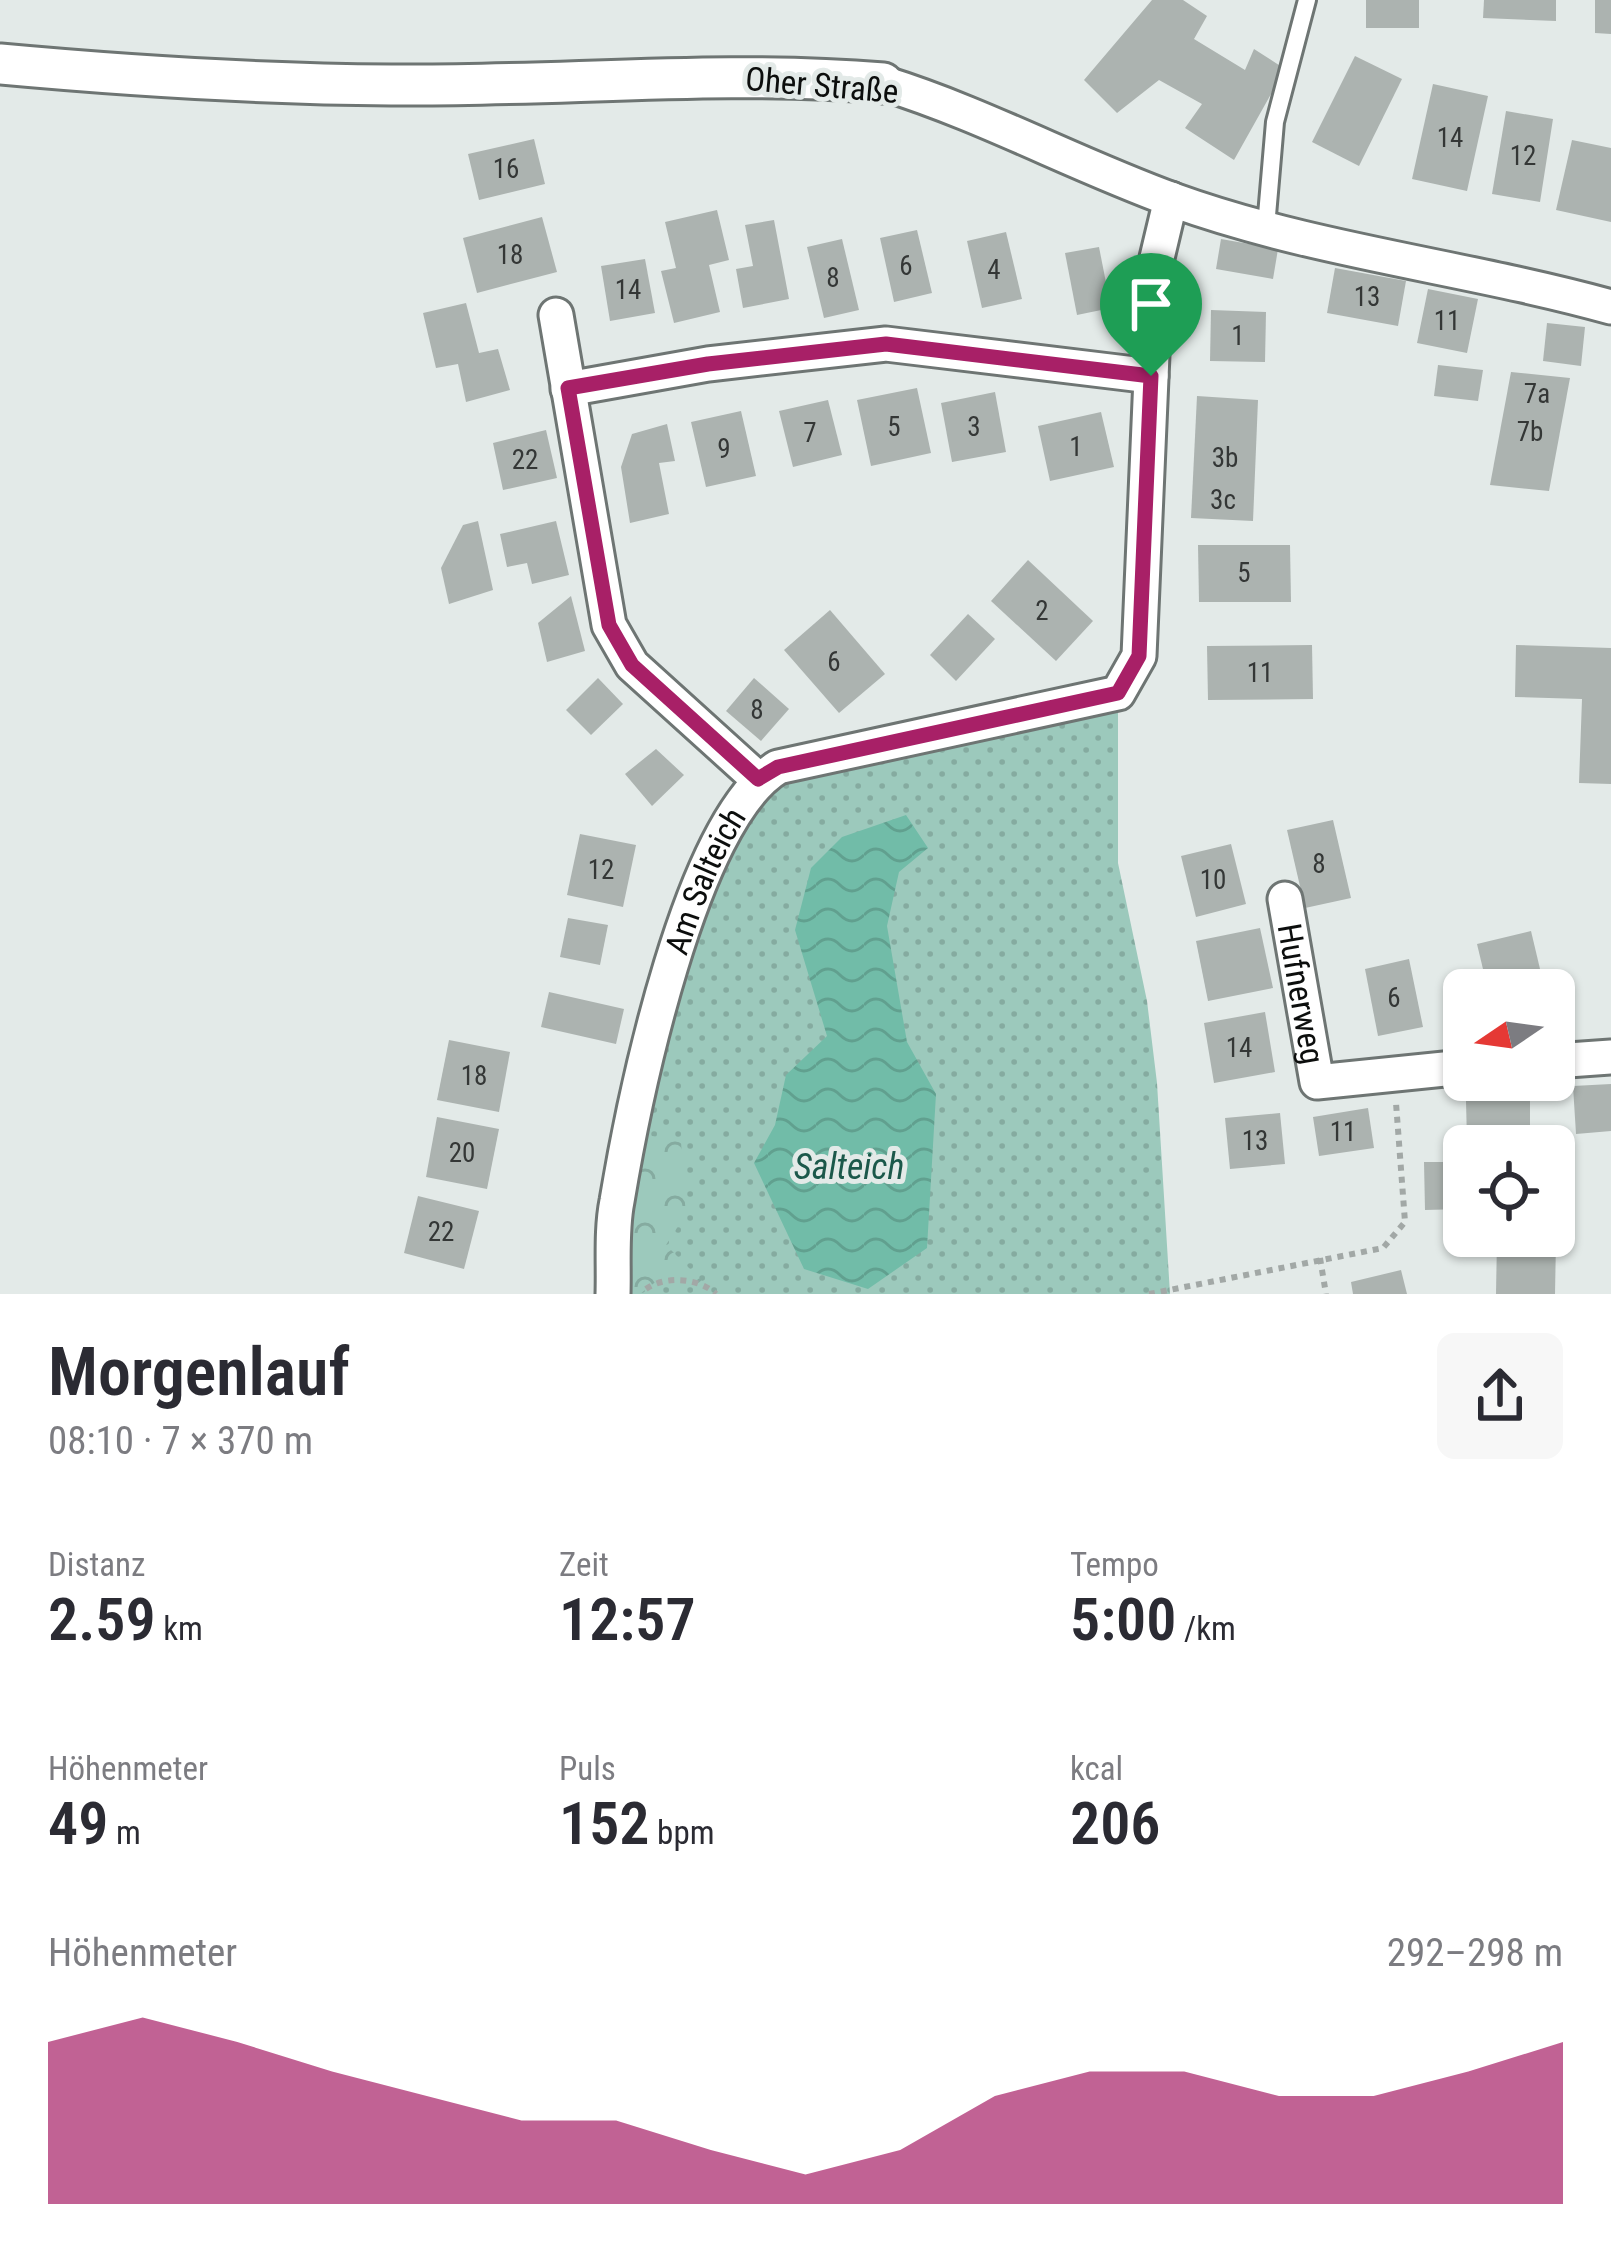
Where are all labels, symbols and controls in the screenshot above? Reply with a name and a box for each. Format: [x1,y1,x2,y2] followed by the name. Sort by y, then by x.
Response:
[744,59,900,111] street label: Oher Straße
[1437,122,1463,154] house number: 14
[1510,140,1536,172] house number: 12
[493,153,519,185] house number: 16
[497,239,523,271] house number: 18
[899,250,913,282] house number: 6
[1100,253,1202,376] pin
[987,254,1001,286] house number: 4
[826,262,840,294] house number: 8
[1118,271,1184,337] icon: arrive
[615,274,641,306] house number: 14
[1354,281,1380,313] house number: 13
[1434,305,1460,337] house number: 11
[1231,320,1245,352] house number: 1
[1524,378,1550,410] house number: 7a
[887,411,901,443] house number: 5
[967,411,981,443] house number: 3
[1517,416,1543,448] house number: 7b
[803,417,817,449] house number: 7
[1069,431,1083,463] house number: 1
[717,433,731,465] house number: 9
[1212,442,1238,474] house number: 3b
[512,444,538,476] house number: 22
[1210,484,1236,516] house number: 3c
[1237,557,1251,589] house number: 5
[1035,595,1049,627] house number: 2
[827,646,841,678] house number: 6
[1247,657,1273,689] house number: 11
[750,694,764,726] house number: 8
[656,800,753,959] street label: Am Salteich
[1312,848,1326,880] house number: 8
[588,854,614,886] house number: 12
[1200,864,1226,896] house number: 10
[1270,920,1333,1067] street label: Hufnerweg
[1443,969,1575,1101] north arrow
[1443,969,1575,1257] map controls
[1387,982,1401,1014] house number: 6
[1226,1032,1252,1064] house number: 14
[461,1060,487,1092] house number: 18
[1330,1116,1356,1148] house number: 11
[1242,1125,1268,1157] house number: 13
[1443,1125,1575,1257] button: locate
[449,1137,475,1169] house number: 20
[794,1146,904,1188] water label: Salteich
[428,1216,454,1248] house number: 22
[1437,1333,1563,1459] button: share
[48,1334,350,1411] text: Morgenlauf
[48,1418,313,1464] text: 08:10 · 7 × 370 m
[48,1545,146,1584] text: Distanz
[559,1545,609,1584] text: Zeit
[1070,1545,1159,1584] text: Tempo
[48,1584,156,1655] text: 2.59
[559,1584,696,1655] text: 12:57
[1070,1584,1176,1655] text: 5:00
[156,1609,203,1648] text: km
[1176,1609,1236,1648] text: /km
[48,1749,208,1788] text: Höhenmeter
[559,1749,616,1788] text: Puls
[1070,1749,1123,1788] text: kcal
[48,1788,108,1859] text: 49
[559,1788,650,1859] text: 152
[1070,1788,1161,1859] text: 206
[108,1813,141,1852] text: m
[650,1813,715,1852] text: bpm
[48,1930,237,1976] text: Höhenmeter
[1387,1930,1563,1976] text: 292–298 m

